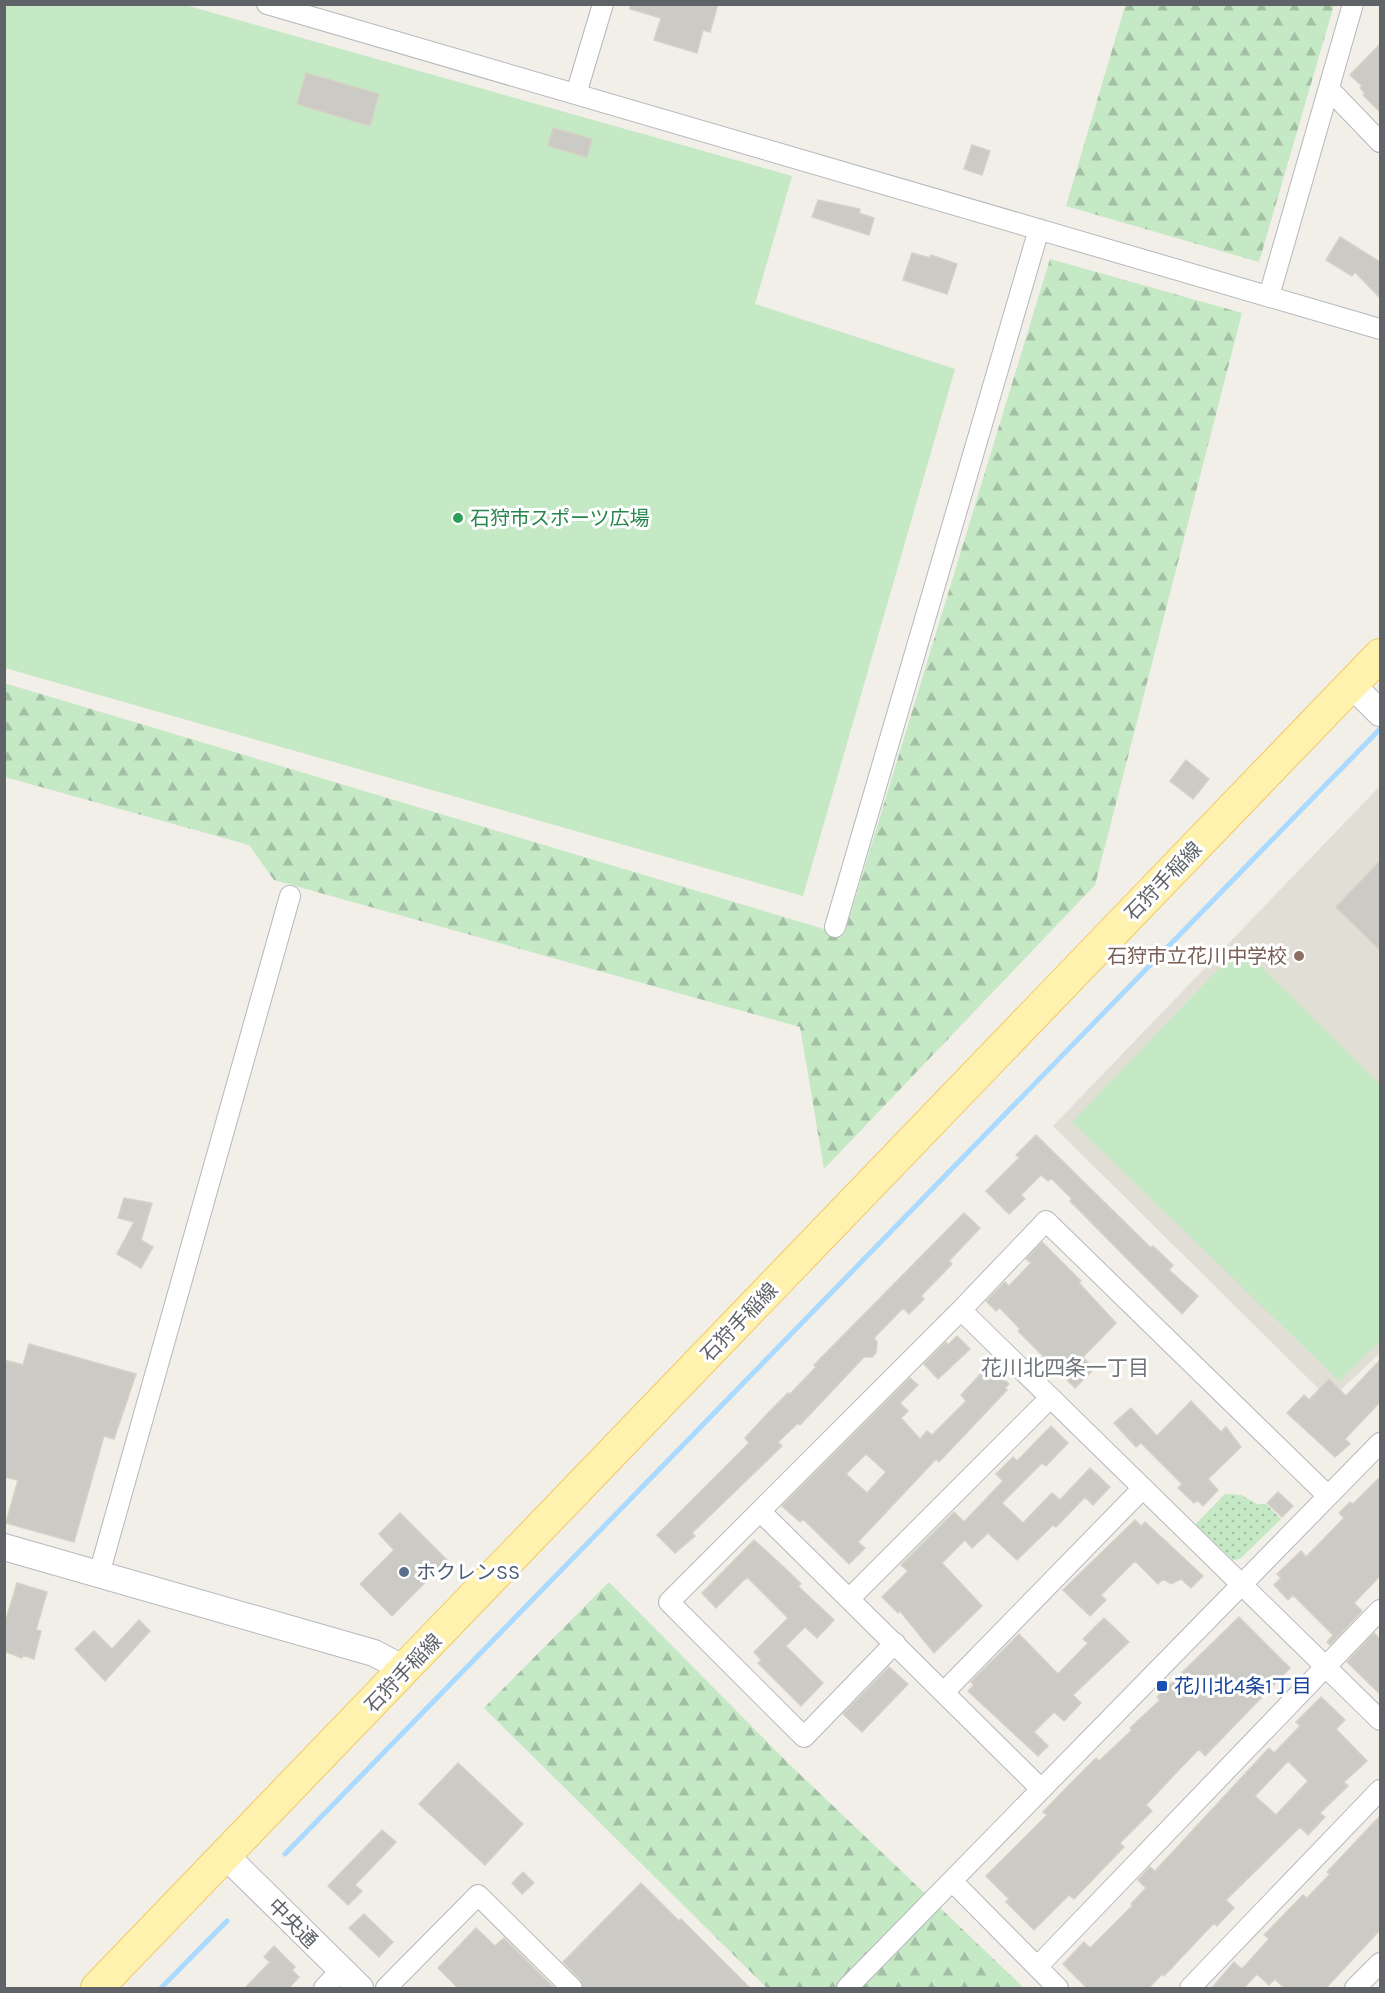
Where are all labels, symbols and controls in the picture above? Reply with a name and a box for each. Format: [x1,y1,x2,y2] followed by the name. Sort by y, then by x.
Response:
[470,507,650,530] place label: 石狩市スポーツ広場
[451,511,465,525] marker: 石狩市スポーツ広場
[1120,837,1206,925] street label: 石狩手稲線
[1107,945,1287,968] place label: 石狩市立花川中学校
[1292,949,1306,963] marker: 石狩市立花川中学校
[696,1278,782,1366] street label: 石狩手稲線
[981,1356,1149,1380] district label: 花川北四条一丁目
[416,1561,520,1584] place label: ホクレンSS
[397,1565,411,1579] marker: ホクレンSS
[360,1629,446,1717] street label: 石狩手稲線
[1174,1675,1312,1698] place label: 花川北4条1丁目
[1155,1679,1169,1693] marker: 花川北4条1丁目
[263,1894,322,1953] street label: 中央通

